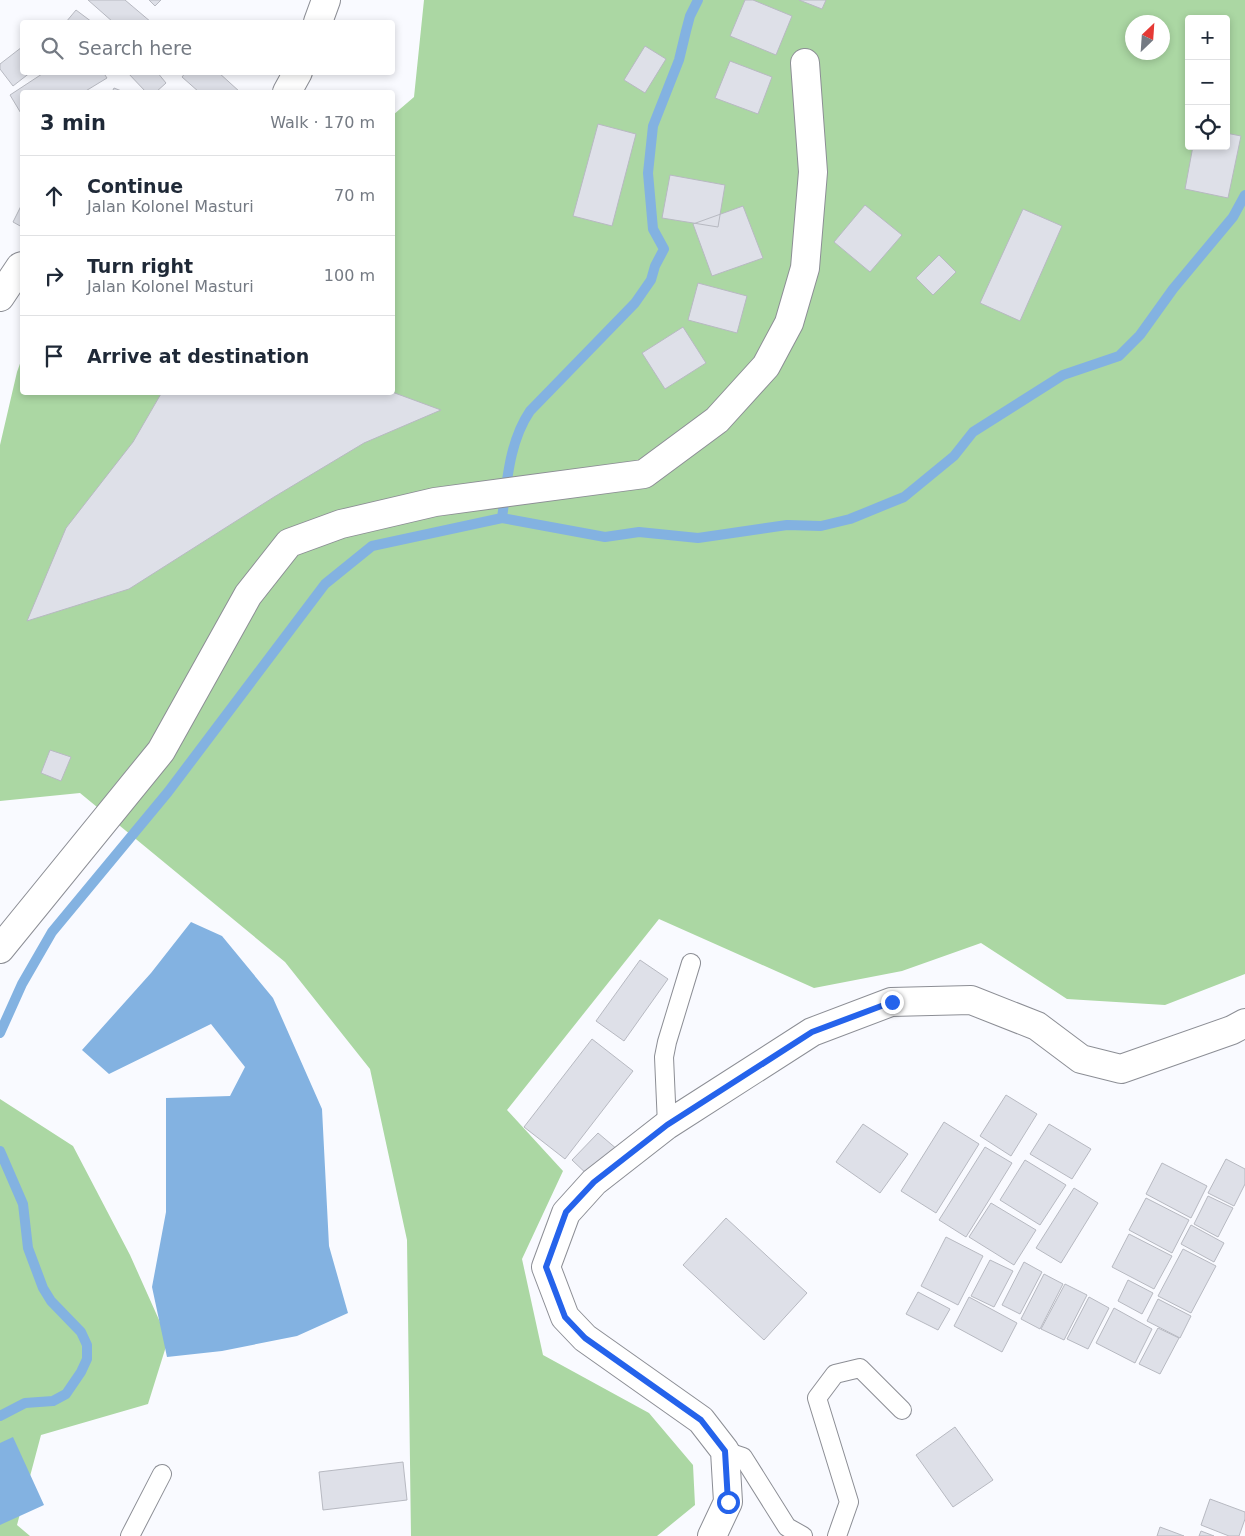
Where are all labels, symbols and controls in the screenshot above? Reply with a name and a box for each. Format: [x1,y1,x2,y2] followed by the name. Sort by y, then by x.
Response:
[1125,15,1170,60] north arrow
[1185,15,1230,150] map controls
[1185,15,1230,60] button: +
[20,20,395,75] search box
[38,34,66,62] icon: search
[78,37,192,59] text: Search here
[1185,60,1230,105] button: −
[1185,105,1230,150] button: locate
[40,111,106,135] text: 3 min
[270,113,375,132] text: Walk · 170 m
[87,175,183,197] text: Continue
[40,182,68,210] icon: ahead
[334,186,375,205] text: 70 m
[87,197,254,216] text: Jalan Kolonel Masturi
[87,255,193,277] text: Turn right
[40,262,68,290] icon: right
[324,266,375,285] text: 100 m
[87,277,254,296] text: Jalan Kolonel Masturi
[40,342,68,370] icon: arrive
[87,345,309,367] text: Arrive at destination
[881,991,904,1014] route end
[717,1491,740,1514] route start

